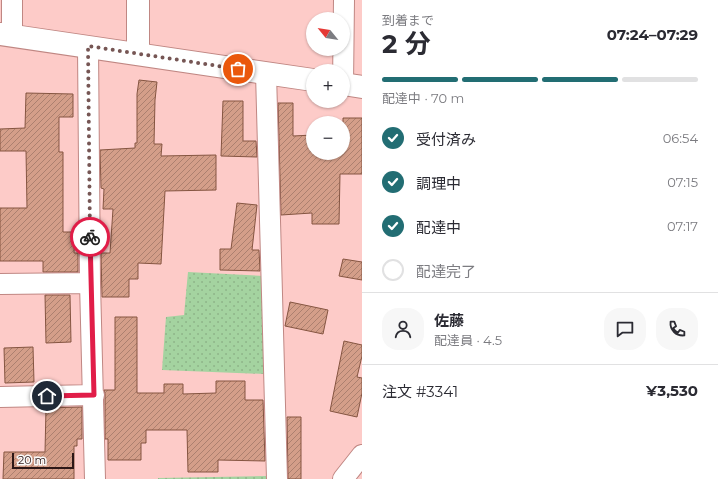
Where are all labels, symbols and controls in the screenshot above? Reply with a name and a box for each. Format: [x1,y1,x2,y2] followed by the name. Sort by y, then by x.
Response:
[306,12,350,56] north arrow
[306,12,350,160] map controls
[382,12,434,28] text: 到着まで
[607,25,698,44] text: 07:24–07:29
[382,28,431,60] text: 2 分
[221,52,255,86] pin
[227,58,249,80] icon: bag
[306,64,350,108] button: +
[382,90,464,106] text: 配達中 · 70 m
[306,116,350,160] button: −
[382,127,404,149] icon: check
[416,130,476,149] text: 受付済み
[663,130,698,146] text: 06:54
[382,171,404,193] icon: check
[416,174,461,193] text: 調理中
[667,174,698,190] text: 07:15
[382,215,404,237] icon: check
[70,217,110,257] courier
[416,218,461,237] text: 配達中
[667,218,698,234] text: 07:17
[79,226,101,248] icon: bike
[416,262,476,281] text: 配達完了
[382,308,424,350] button: person
[604,308,646,350] button: chat
[656,308,698,350] button: phone
[434,311,464,330] text: 佐藤
[434,332,502,348] text: 配達員 · 4.5
[30,379,64,413] pin
[646,381,698,400] text: ¥3,530
[382,382,458,401] text: 注文 #3341
[36,385,58,407] icon: home
[12,451,74,470] scale bar
[18,453,46,467] text: 20 m

